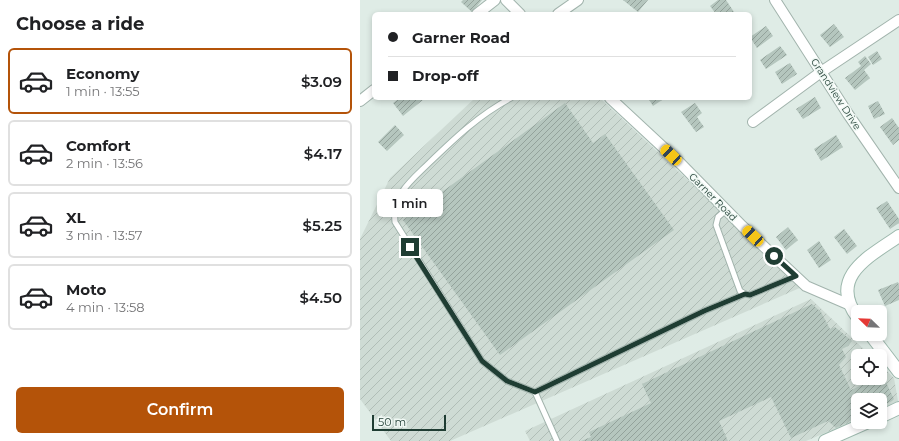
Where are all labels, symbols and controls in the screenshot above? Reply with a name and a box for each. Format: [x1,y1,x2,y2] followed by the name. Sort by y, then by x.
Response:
[16,13,144,35] text: Choose a ride
[412,28,510,47] text: Garner Road
[808,56,864,132] street label: Grandview Drive
[18,63,54,99] icon: car
[66,64,139,83] text: Economy
[412,66,479,85] text: Drop-off
[301,72,342,91] text: $3.09
[66,83,140,99] text: 1 min · 13:55
[18,135,54,171] icon: car
[66,136,131,155] text: Comfort
[658,142,684,168] car
[304,144,342,163] text: $4.17
[66,155,143,171] text: 2 min · 13:56
[686,170,740,224] street label: Garner Road
[377,189,443,217] callout: 1 min
[393,195,427,211] text: 1 min
[18,207,54,243] icon: car
[66,208,85,227] text: XL
[303,216,342,235] text: $5.25
[740,223,766,249] car
[66,227,143,243] text: 3 min · 13:57
[401,238,419,256] route end
[765,247,783,265] route start
[18,279,54,315] icon: car
[66,280,106,299] text: Moto
[299,288,342,307] text: $4.50
[66,299,145,315] text: 4 min · 13:58
[851,305,887,341] north arrow
[851,305,887,429] map controls
[851,349,887,385] button: locate
[16,387,344,433] button: Confirm
[851,393,887,429] button: layers
[372,413,446,432] scale bar
[378,415,406,429] text: 50 m

